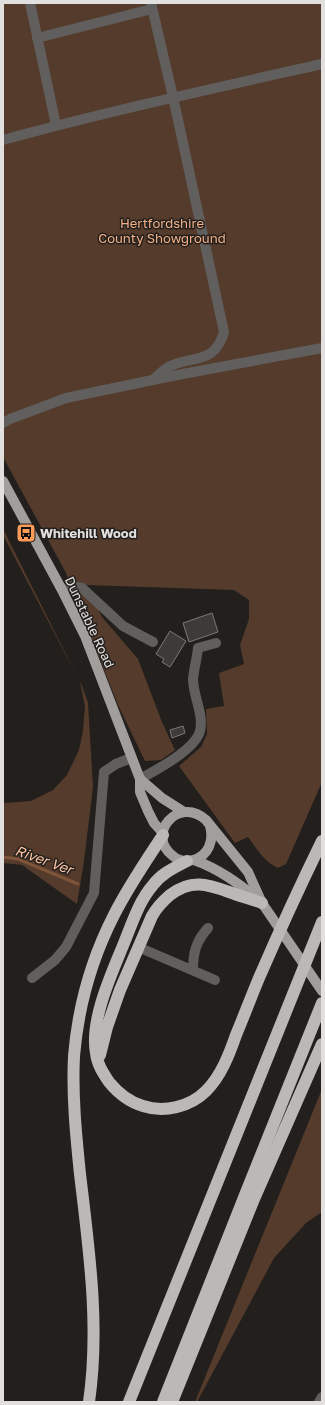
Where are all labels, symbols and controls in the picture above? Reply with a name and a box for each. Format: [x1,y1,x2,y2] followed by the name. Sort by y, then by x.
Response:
[98,215,226,246] park label: Hertfordshire County Showground
[15,522,37,544] bus stop icon: Whitehill Wood
[40,525,137,541] place label: Whitehill Wood
[62,574,118,670] street label: Dunstable Road
[13,841,78,879] water label: River Ver

